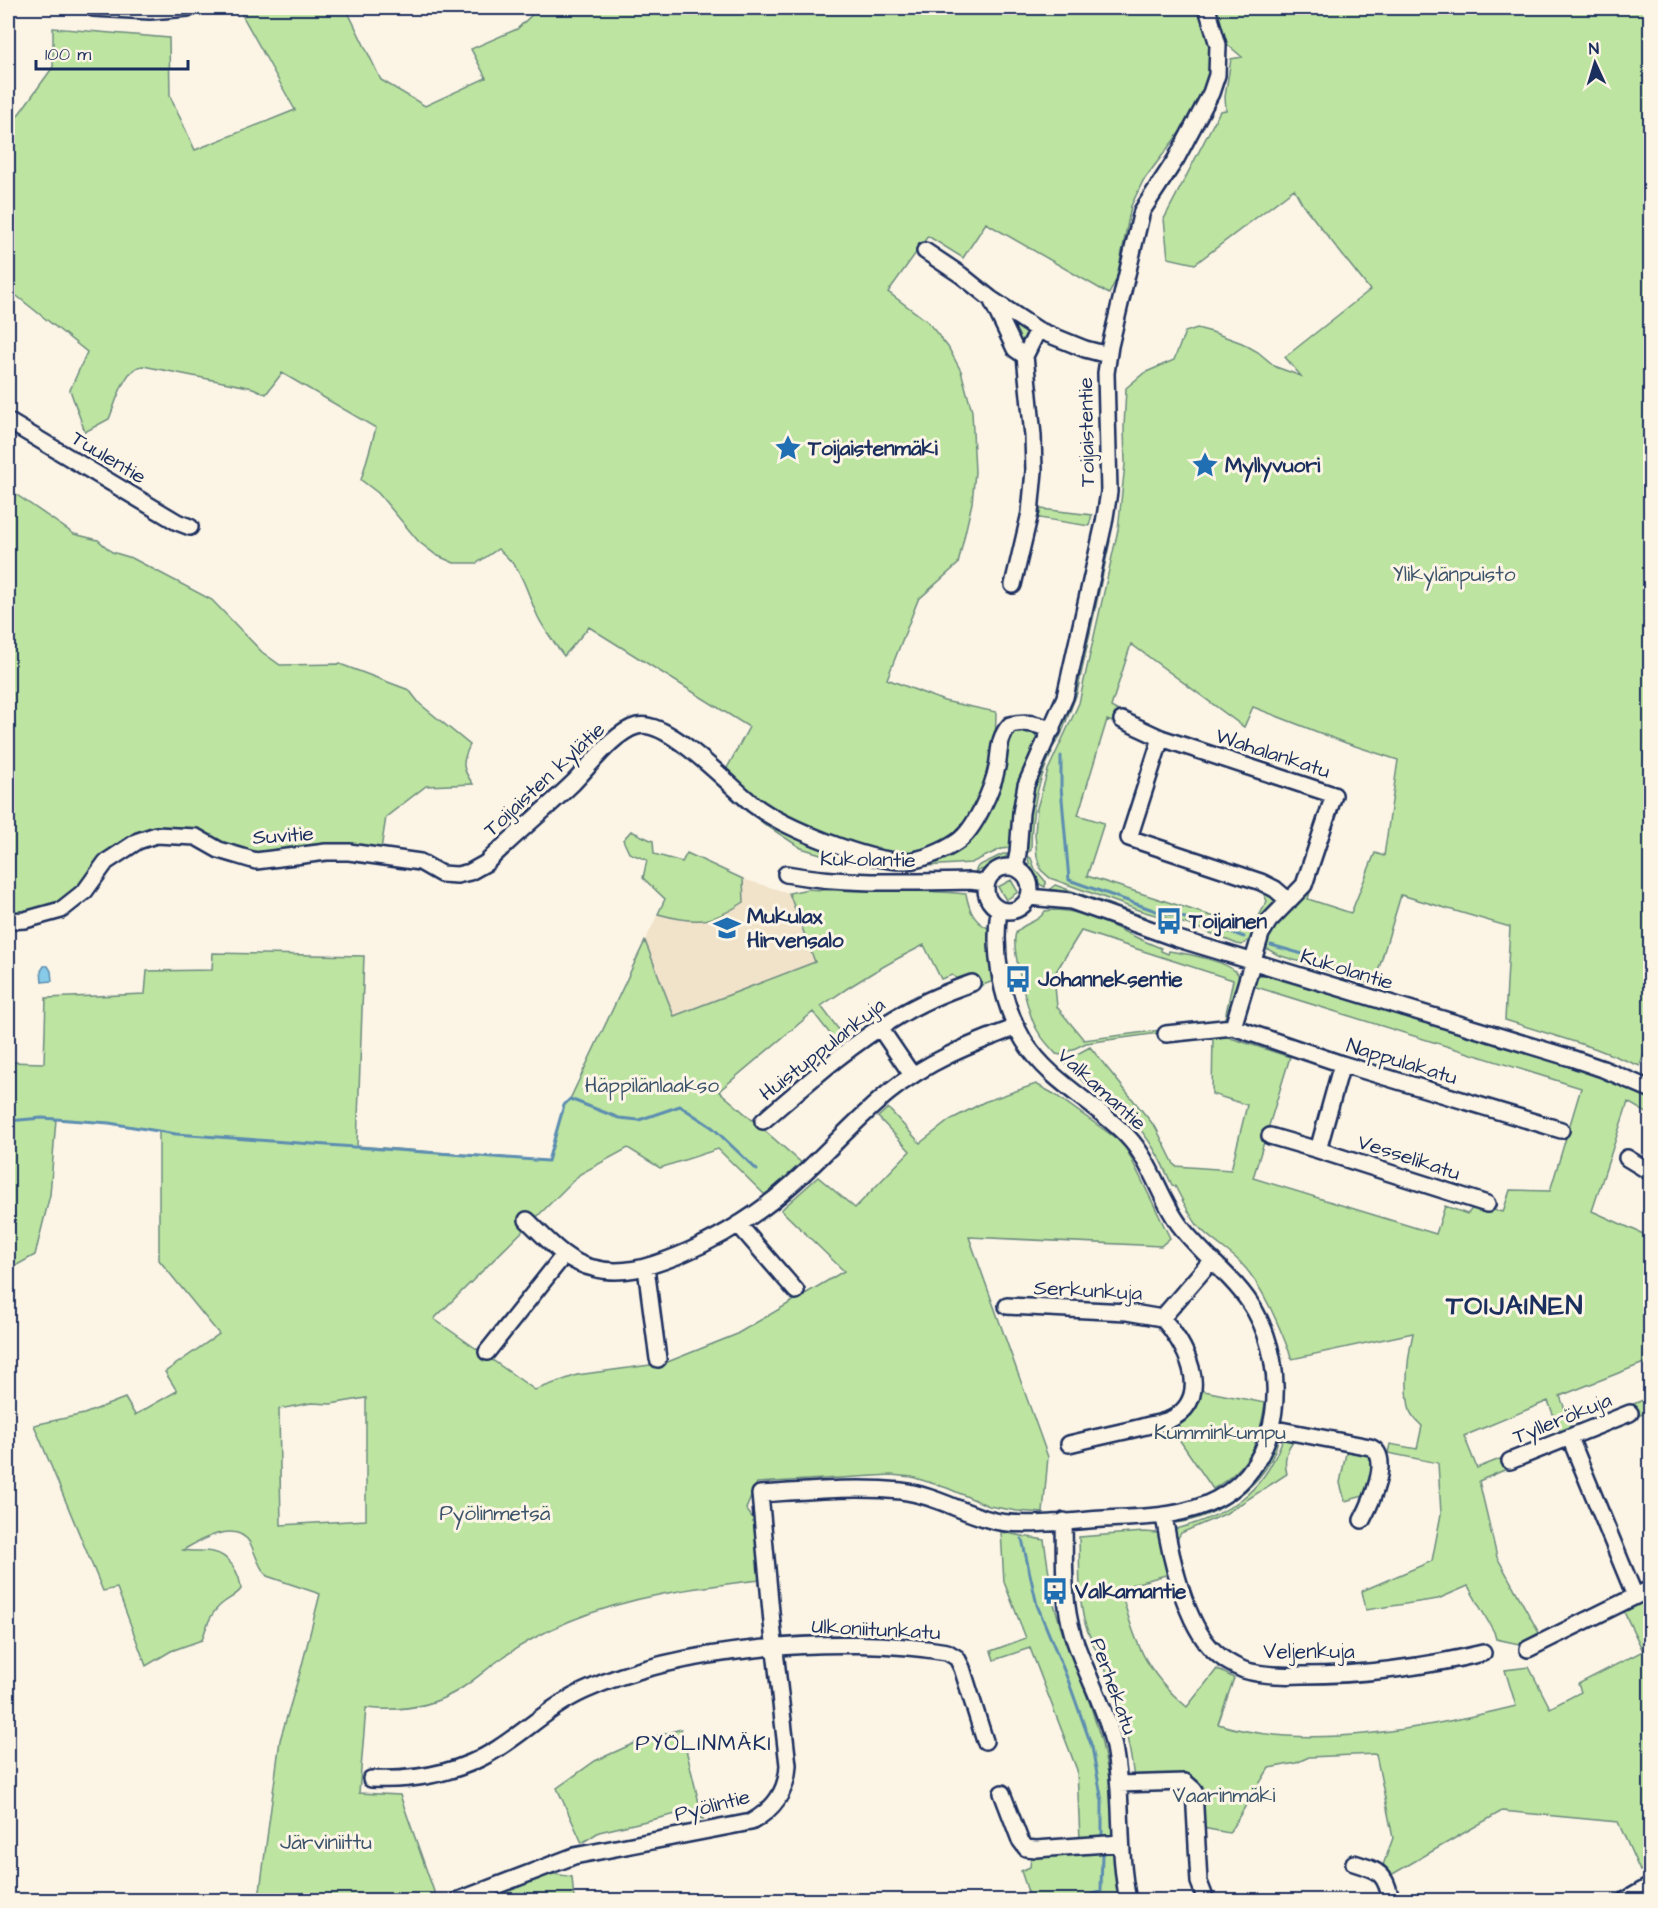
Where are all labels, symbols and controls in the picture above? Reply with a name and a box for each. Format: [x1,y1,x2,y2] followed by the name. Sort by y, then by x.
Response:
[36,33,188,71] scale bar
[1565,33,1625,93] north arrow
[1588,38,1600,60] text: N
[45,42,91,67] text: 100 m
[1071,377,1102,487] street label: Toijaistentie
[66,424,152,491] street label: Tuulentie
[773,433,803,463] place icon: Toijaistenmäki
[807,434,938,464] place label: Toijaistenmäki
[1190,450,1220,480] place icon: Myllyvuori
[1225,451,1321,483] place label: Myllyvuori
[1393,560,1516,591] park label: Ylikylänpuisto
[477,715,613,845] street label: Toijaisten kylätie
[1212,721,1334,786] street label: Wahalankatu
[251,819,315,852] street label: Suvitie
[820,844,916,875] street label: Kukolantie
[747,902,844,955] place label: Mukulax Hirvensalo
[1154,906,1184,936] bus stop icon: Toijainen
[1188,907,1268,937] place label: Toijainen
[712,913,742,943] school or university icon: Mukulax Hirvensalo
[1297,942,1397,997] street label: Kukolantie
[1003,964,1033,994] bus stop icon: Johanneksentie
[1037,965,1183,994] place label: Johanneksentie
[753,991,892,1109] street label: Huistuppulankuja
[1343,1031,1461,1093] street label: Nappulakatu
[1051,1041,1153,1137] street label: Valkamantie
[585,1071,719,1101] park label: Häppilänlaakso
[1354,1127,1464,1188] street label: Vesselikatu
[1033,1273,1143,1308] street label: Serkunkuja
[1445,1287,1584,1325] district label: TOIJAINEN
[1509,1385,1617,1453] street label: Tyllerökuja
[1154,1418,1286,1448] park label: Kumminkumpu
[439,1499,551,1530] park label: Pyölinmetsä
[1040,1576,1070,1606] bus stop icon: Valkamantie
[1074,1577,1187,1606] place label: Valkamantie
[811,1612,942,1647] street label: Ulkoniitunkatu
[1083,1634,1145,1739] street label: Perhekatu
[1263,1637,1355,1666] street label: Veljenkuja
[636,1728,772,1759] district label: PYÖLINMÄKI
[1173,1781,1275,1810] park label: Vaarinmäki
[671,1782,753,1831] street label: Pyölintie
[280,1828,372,1857] park label: Järviniittu

